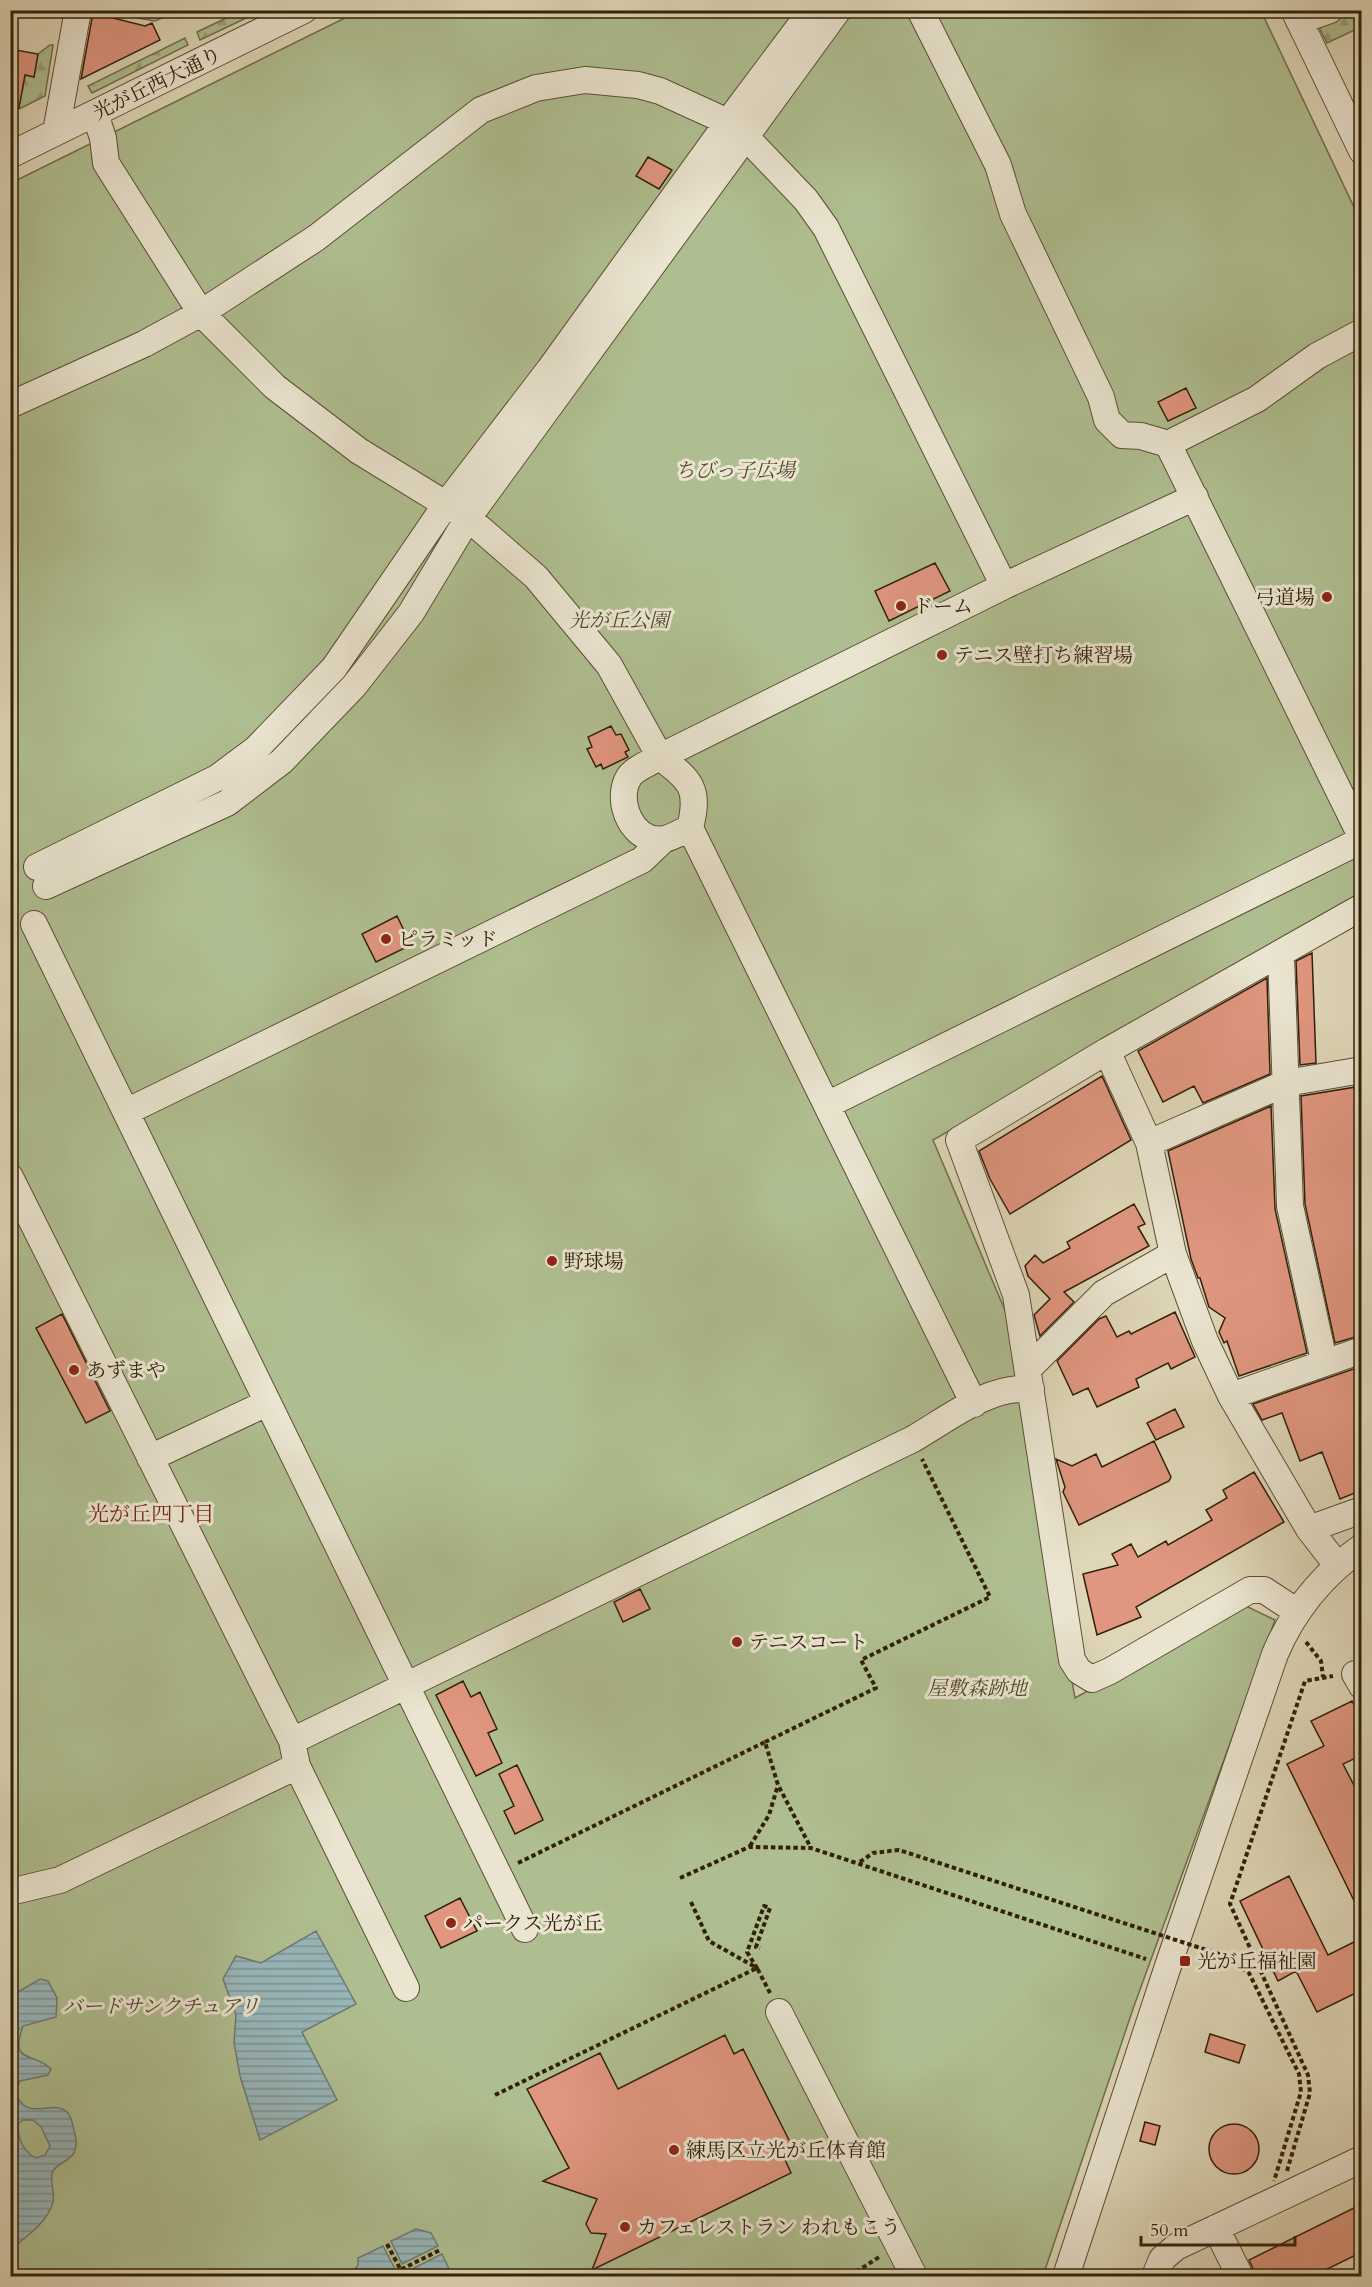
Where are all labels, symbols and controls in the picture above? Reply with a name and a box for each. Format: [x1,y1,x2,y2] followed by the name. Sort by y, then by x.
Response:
[88,41,226,126] street label: 光が丘西大通り
[675,457,797,484] park label: ちびっ子広場
[1255,584,1315,611] place label: 弓道場
[1320,590,1334,604] marker: 弓道場
[913,593,973,620] place label: ドーム
[894,599,908,613] marker: ドーム
[569,607,672,634] park label: 光が丘公園
[954,642,1133,669] place label: テニス壁打ち練習場
[935,648,949,662] marker: テニス壁打ち練習場
[398,926,498,953] place label: ピラミッド
[379,932,393,946] marker: ピラミッド
[564,1248,624,1275] place label: 野球場
[545,1254,559,1268] marker: 野球場
[86,1357,166,1384] place label: あずまや
[67,1363,81,1377] marker: あずまや
[88,1500,214,1529] district label: 光が丘四丁目
[749,1629,868,1656] place label: テニスコート
[730,1635,744,1649] marker: テニスコート
[927,1675,1029,1702] park label: 屋敷森跡地
[463,1910,603,1937] place label: パークス光が丘
[444,1916,458,1930] marker: パークス光が丘
[1197,1948,1317,1975] place label: 光が丘福祉園
[1178,1954,1192,1968] marker: 光が丘福祉園
[62,1993,260,2020] park label: バードサンクチュアリ
[686,2137,886,2164] place label: 練馬区立光が丘体育館
[667,2143,681,2157] marker: 練馬区立光が丘体育館
[1141,2209,1296,2247] scale bar
[637,2214,901,2241] place label: カフェレストラン われもこう
[1150,2218,1189,2243] text: 50 m
[618,2220,632,2234] marker: カフェレストラン われもこう

